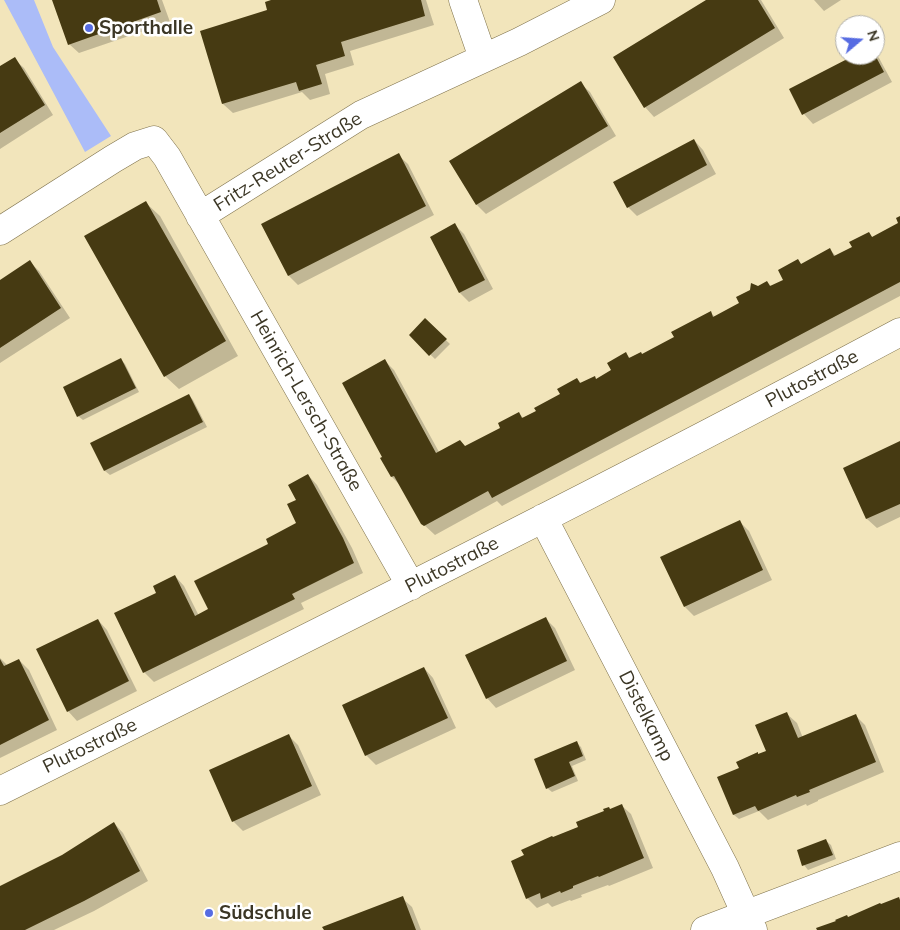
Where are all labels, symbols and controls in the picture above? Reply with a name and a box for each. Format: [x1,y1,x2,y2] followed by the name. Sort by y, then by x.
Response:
[835,15,885,65] north arrow
[99,17,193,39] place label: Sporthalle
[83,22,95,34] marker: Sporthalle
[863,28,884,43] text: N
[210,107,366,217] street label: Fritz-Reuter-Straße
[245,307,367,495] street label: Heinrich-Lersch-Straße
[762,345,862,413] street label: Plutostraße
[401,532,503,598] street label: Plutostraße
[613,667,679,765] street label: Distelkamp
[39,713,141,779] street label: Plutostraße
[219,902,312,924] place label: Südschule
[203,907,215,919] marker: Südschule

